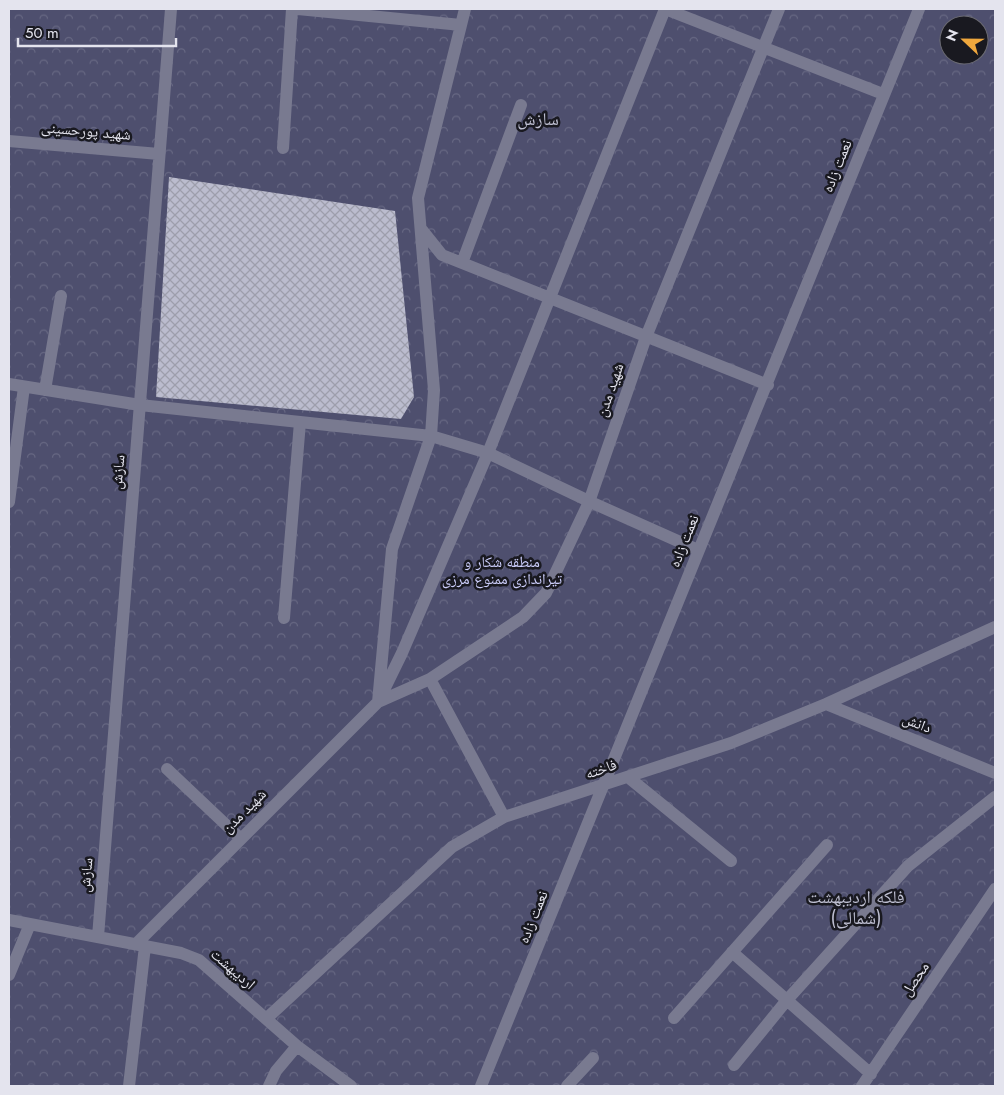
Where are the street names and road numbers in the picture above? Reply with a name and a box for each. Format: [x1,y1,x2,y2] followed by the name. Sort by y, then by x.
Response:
[40,116,132,146] street label: شهید پورحسینی
[817,136,857,196] street label: نعمت زاده
[591,360,629,420] street label: شهید مدن
[106,454,130,490] street label: سازش
[664,511,704,571] street label: نعمت زاده
[899,707,935,739] street label: دانش
[582,753,620,785] street label: فاخته
[217,784,271,838] street label: شهید مدن
[74,857,98,893] street label: سازش
[513,887,553,947] street label: نعمت زاده
[206,943,260,995] street label: اردیبهشت
[895,957,935,1001] street label: محصل

